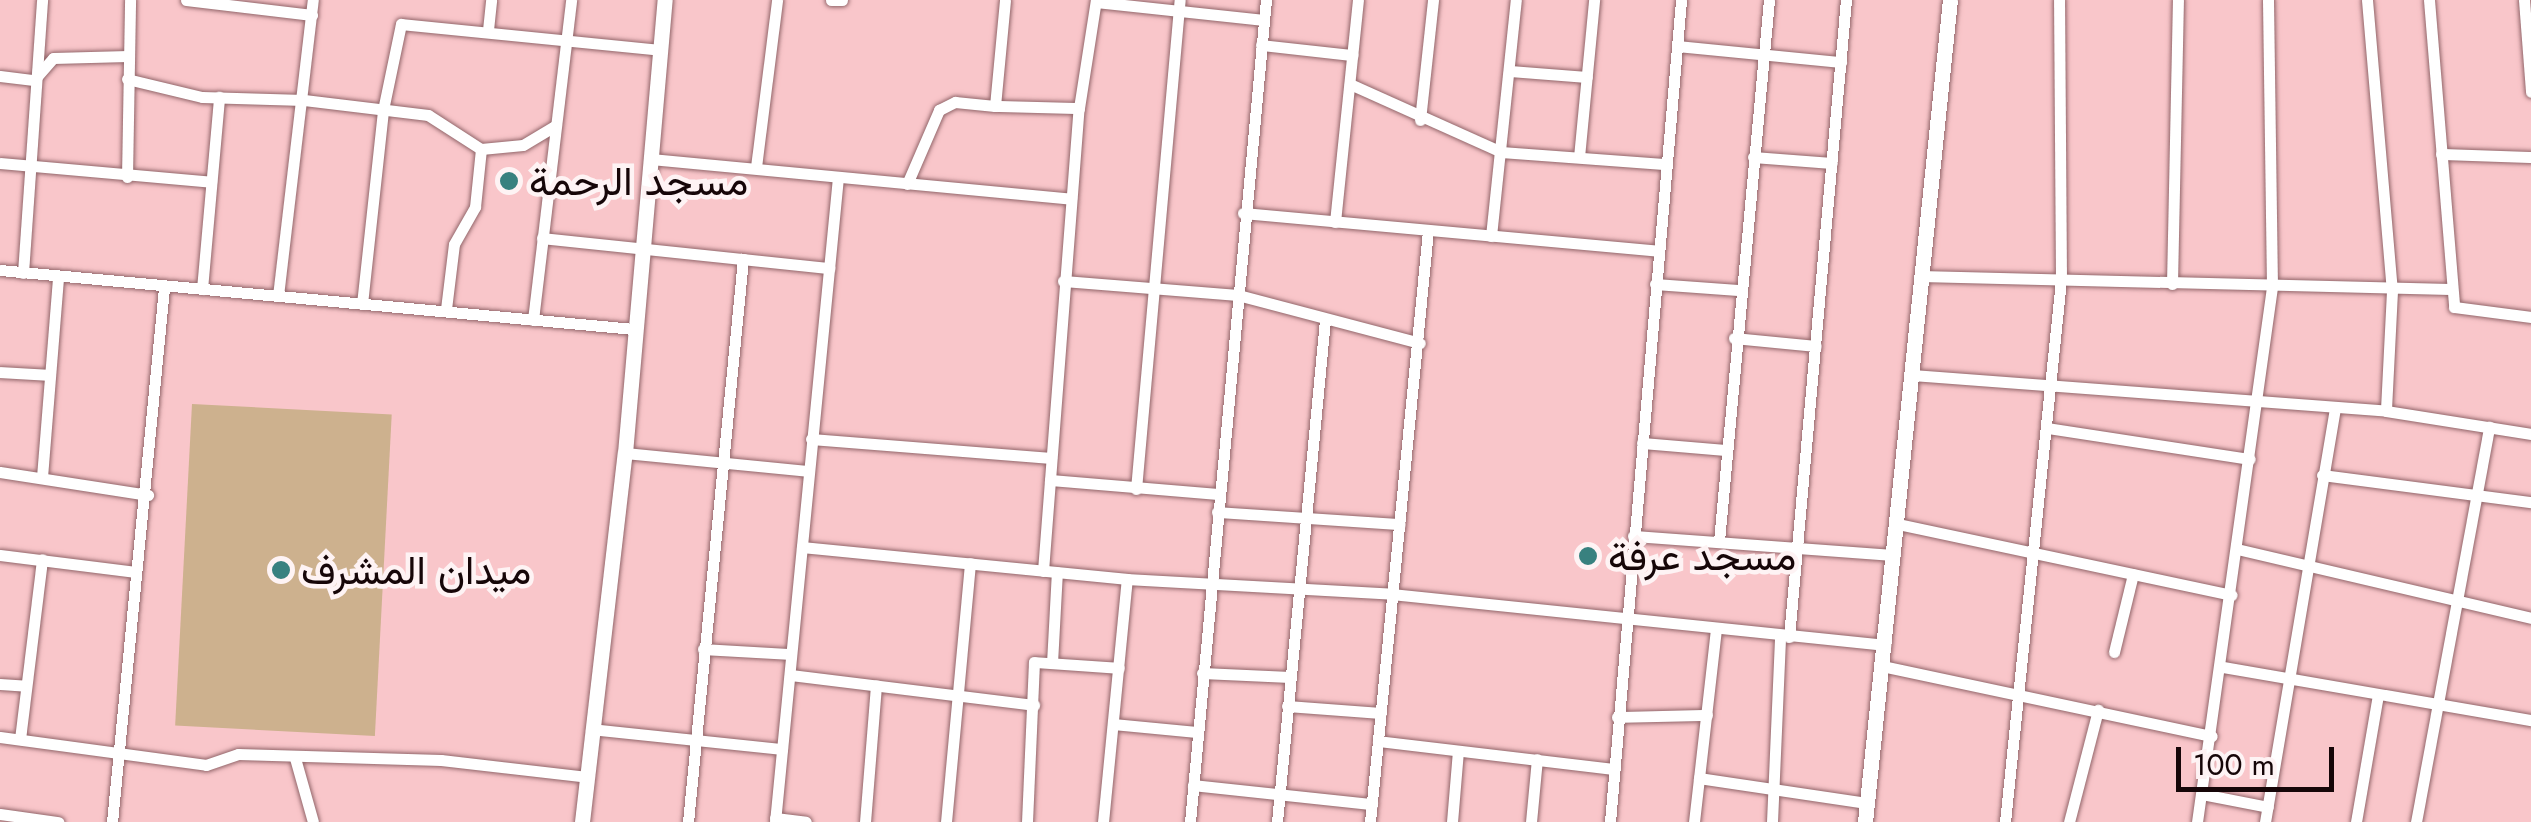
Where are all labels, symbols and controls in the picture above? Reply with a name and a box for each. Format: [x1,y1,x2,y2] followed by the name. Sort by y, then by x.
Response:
[529,157,748,205] place label: مسجد الرحمة
[498,170,520,192] marker: مسجد الرحمة
[1608,532,1796,580] place label: مسجد عرفة
[1577,545,1599,567] marker: مسجد عرفة
[301,546,531,594] place label: ميدان المشرف
[270,559,292,581] marker: ميدان المشرف
[2181,727,2338,789] scale bar
[2193,743,2275,786] text: 100 m

